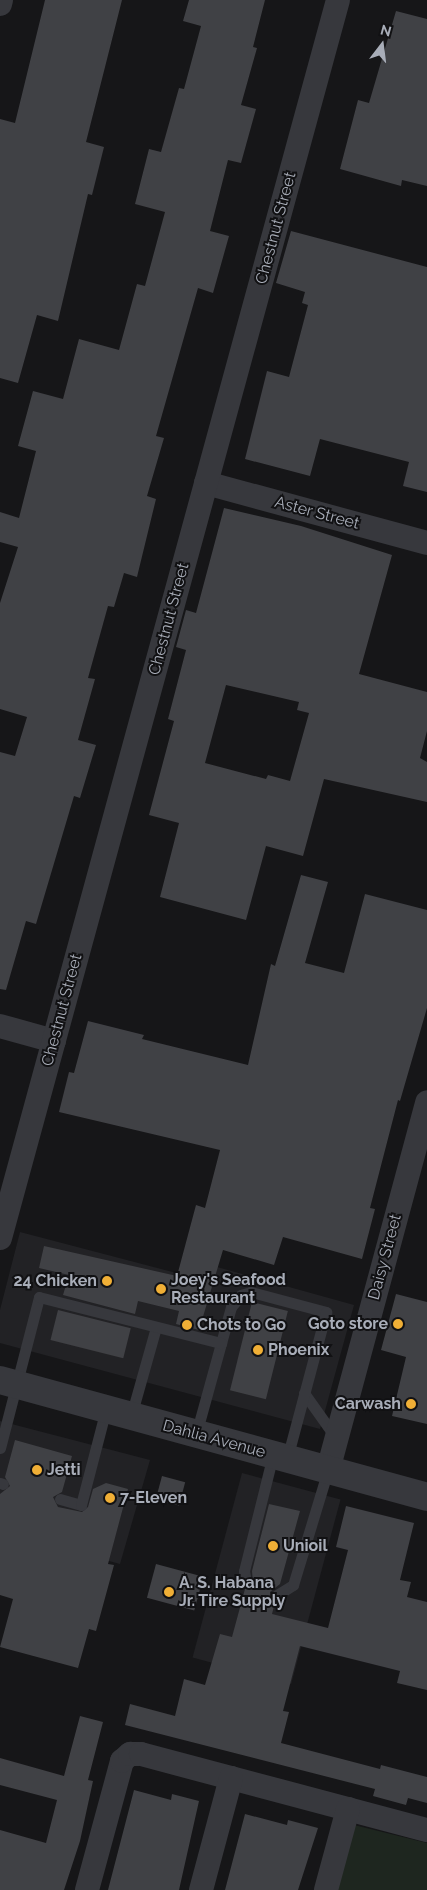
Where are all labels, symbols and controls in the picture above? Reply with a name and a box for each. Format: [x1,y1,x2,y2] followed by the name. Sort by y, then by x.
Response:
[357,20,407,70] north arrow
[379,21,393,40] text: N
[252,170,300,286] street label: Chestnut Street
[272,492,362,534] street label: Aster Street
[145,561,193,677] street label: Chestnut Street
[38,952,86,1068] street label: Chestnut Street
[364,1212,406,1302] street label: Daisy Street
[171,1270,286,1308] place label: Joey's Seafood Restaurant
[14,1271,97,1291] place label: 24 Chicken
[101,1275,113,1287] marker: 24 Chicken
[155,1283,167,1295] marker: Joey's Seafood Restaurant
[308,1314,388,1334] place label: Goto store
[197,1315,286,1335] place label: Chots to Go
[392,1318,404,1330] marker: Goto store
[181,1319,193,1331] marker: Chots to Go
[268,1340,329,1360] place label: Phoenix
[252,1344,264,1356] marker: Phoenix
[335,1394,401,1414] place label: Carwash
[405,1398,417,1410] marker: Carwash
[160,1416,268,1462] street label: Dahlia Avenue
[47,1460,81,1480] place label: Jetti
[31,1464,43,1476] marker: Jetti
[120,1488,187,1508] place label: 7-Eleven
[104,1492,116,1504] marker: 7-Eleven
[283,1536,327,1556] place label: Unioil
[267,1540,279,1552] marker: Unioil
[179,1573,286,1611] place label: A. S. Habana Jr. Tire Supply
[163,1586,175,1598] marker: A. S. Habana Jr. Tire Supply

